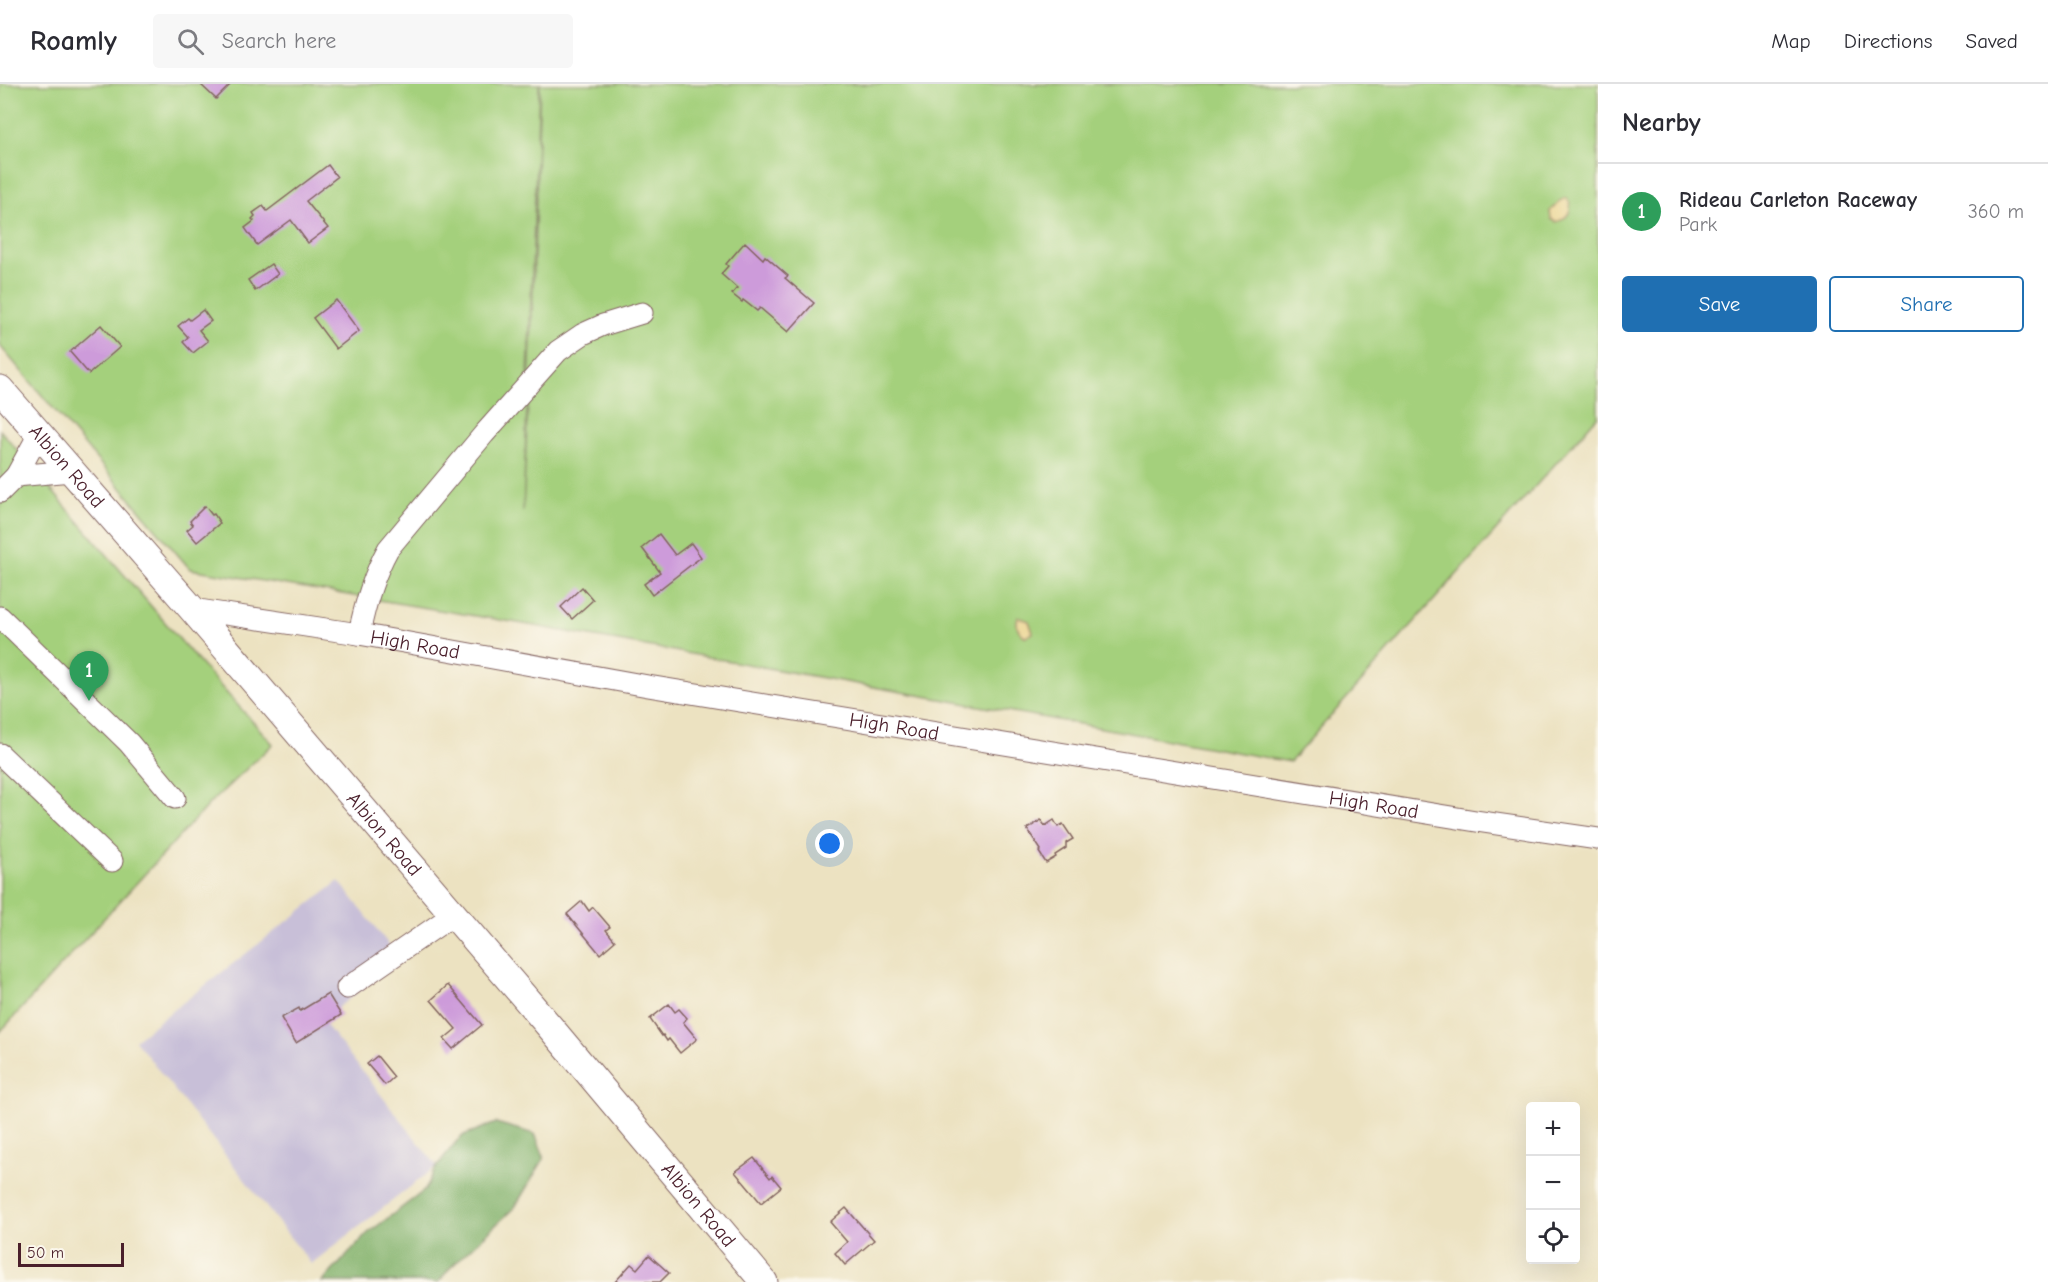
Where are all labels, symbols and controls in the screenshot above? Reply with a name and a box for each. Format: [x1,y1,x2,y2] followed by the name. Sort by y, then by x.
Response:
[153,14,573,68] search box
[30,25,117,57] text: Roamly
[174,25,207,58] icon: search
[222,28,336,54] text: Search here
[1771,29,1811,53] text: Map
[1844,29,1933,53] text: Directions
[1966,29,2018,53] text: Saved
[1622,108,1701,138] text: Nearby
[1679,187,1917,213] text: Rideau Carleton Raceway
[1638,200,1645,223] text: 1
[1968,200,2024,223] text: 360 m
[1679,213,1717,236] text: Park
[1622,276,1817,332] button: Save
[1829,276,2024,332] button: Share
[25,420,110,512] street label: Albion Road
[369,625,462,663] street label: High Road
[70,652,109,701] pin: 1
[848,708,941,745] street label: High Road
[1328,786,1420,823] street label: High Road
[342,787,427,880] street label: Albion Road
[815,829,844,858] your location
[1526,1102,1580,1264] map controls
[1526,1102,1580,1156] button: +
[1526,1156,1580,1210] button: −
[657,1158,741,1251] street label: Albion Road
[1526,1210,1580,1264] button: locate
[18,1240,124,1268] scale bar
[27,1244,64,1262] text: 50 m

